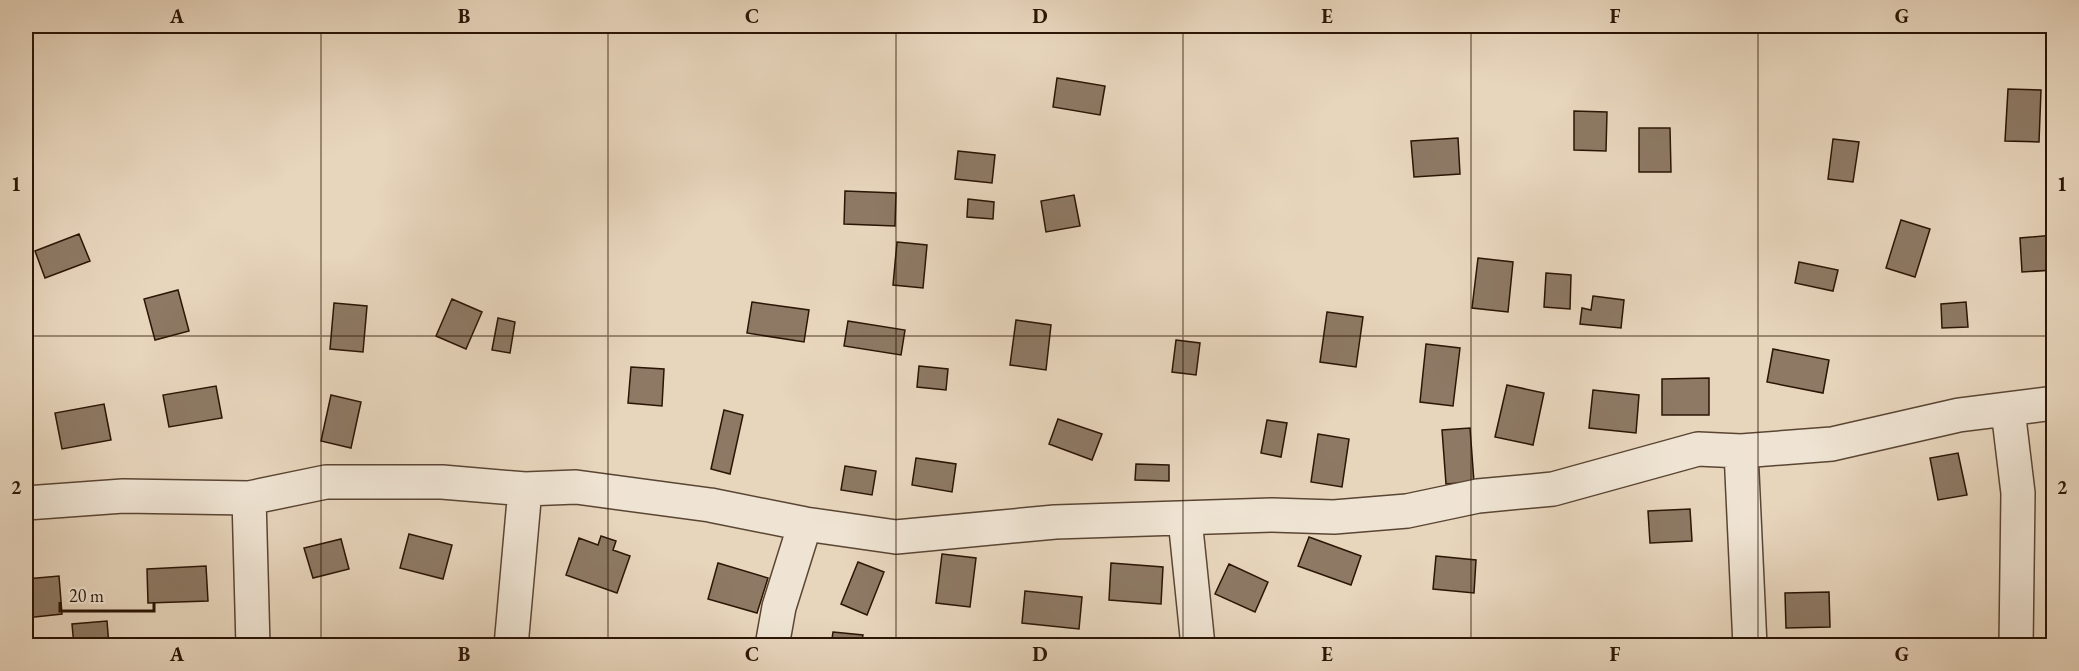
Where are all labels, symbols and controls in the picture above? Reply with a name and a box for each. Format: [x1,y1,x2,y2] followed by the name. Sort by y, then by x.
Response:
[169,3,185,29] text: A
[458,3,470,29] text: B
[745,3,759,29] text: C
[1032,3,1048,29] text: D
[1321,3,1333,29] text: E
[1610,3,1621,29] text: F
[1895,3,1909,29] text: G
[11,171,21,197] text: 1
[2057,171,2067,197] text: 1
[11,474,22,500] text: 2
[2057,474,2068,500] text: 2
[60,575,154,613] scale bar
[69,584,104,607] text: 20 m
[169,641,185,667] text: A
[458,641,470,667] text: B
[745,641,759,667] text: C
[1032,641,1048,667] text: D
[1321,641,1333,667] text: E
[1610,641,1621,667] text: F
[1895,641,1909,667] text: G

